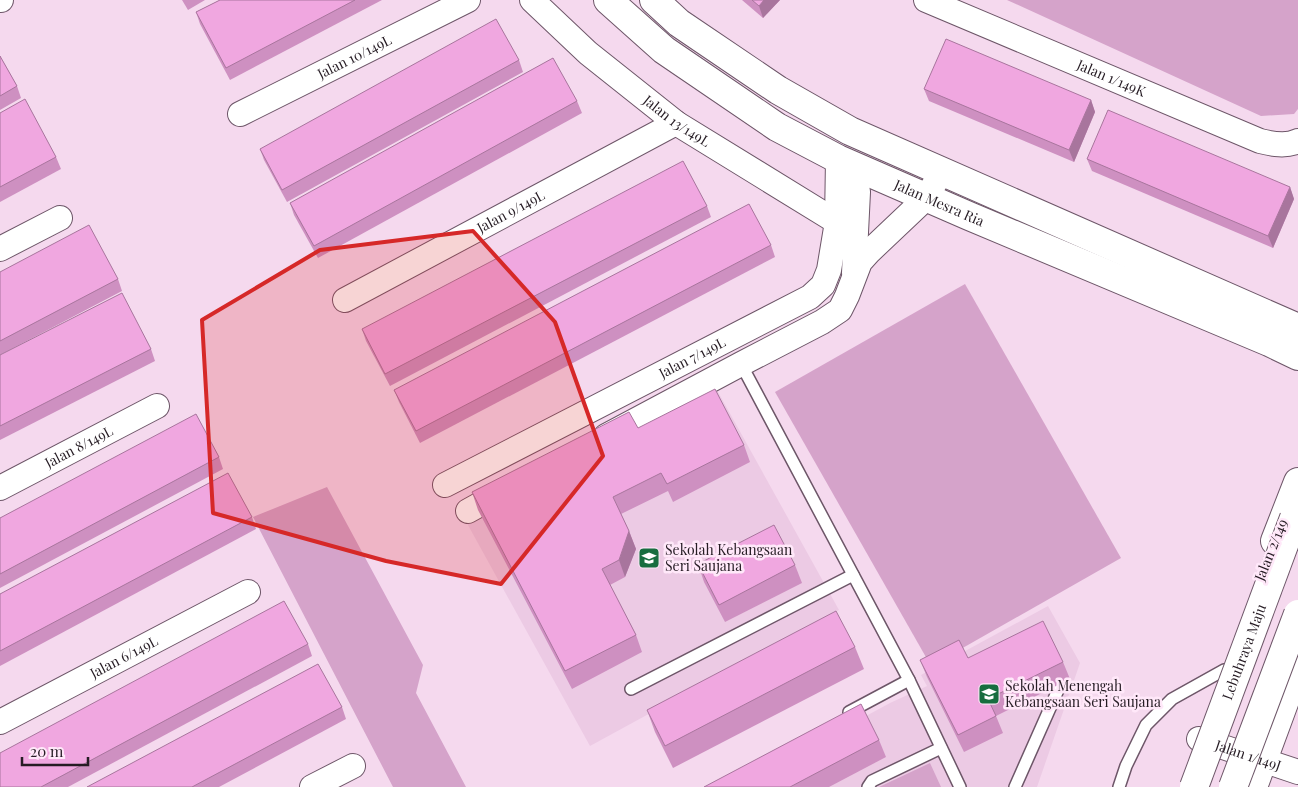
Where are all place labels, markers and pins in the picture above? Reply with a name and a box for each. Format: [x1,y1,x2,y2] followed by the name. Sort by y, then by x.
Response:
[665,540,793,575] place label: Sekolah Kebangsaan Seri Saujana
[637,546,661,570] school or university icon: Sekolah Kebangsaan Seri Saujana
[1005,676,1161,711] place label: Sekolah Menengah Kebangsaan Seri Saujana
[977,682,1001,706] school or university icon: Sekolah Menengah Kebangsaan Seri Saujana

